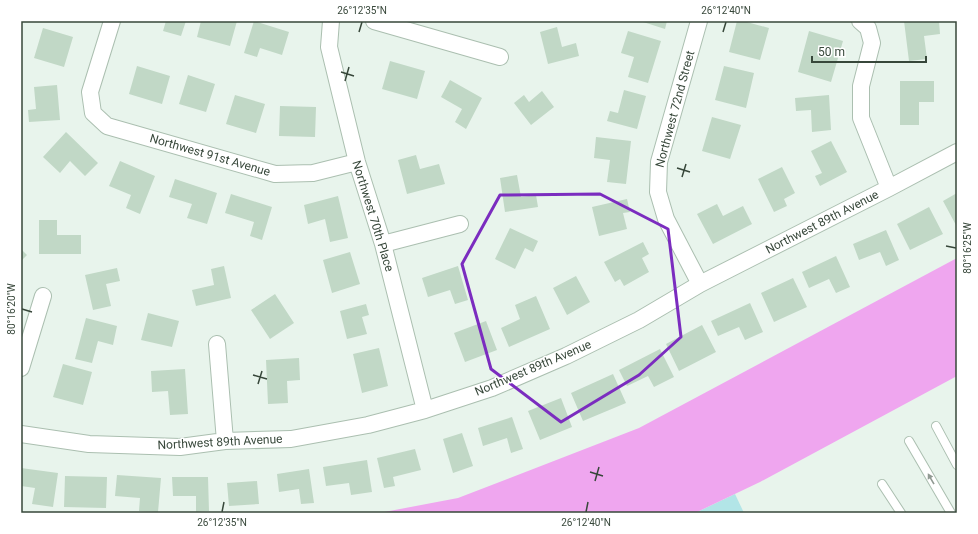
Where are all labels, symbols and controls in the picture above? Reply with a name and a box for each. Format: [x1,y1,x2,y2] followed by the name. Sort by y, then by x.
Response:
[337,5,387,16] text: 26°12'35"N
[701,5,751,16] text: 26°12'40"N
[812,38,926,64] scale bar
[818,45,845,59] text: 50 m
[653,49,697,169] street label: Northwest 72nd Street
[148,131,272,179] street label: Northwest 91st Avenue
[349,159,397,273] street label: Northwest 70th Place
[763,187,881,257] street label: Northwest 89th Avenue
[962,222,973,274] text: 80°16'25"W
[6,283,17,335] text: 80°16'20"W
[473,337,593,399] street label: Northwest 89th Avenue
[157,432,283,452] street label: Northwest 89th Avenue
[928,473,935,485] one-way arrow
[197,517,247,528] text: 26°12'35"N
[561,517,611,528] text: 26°12'40"N

